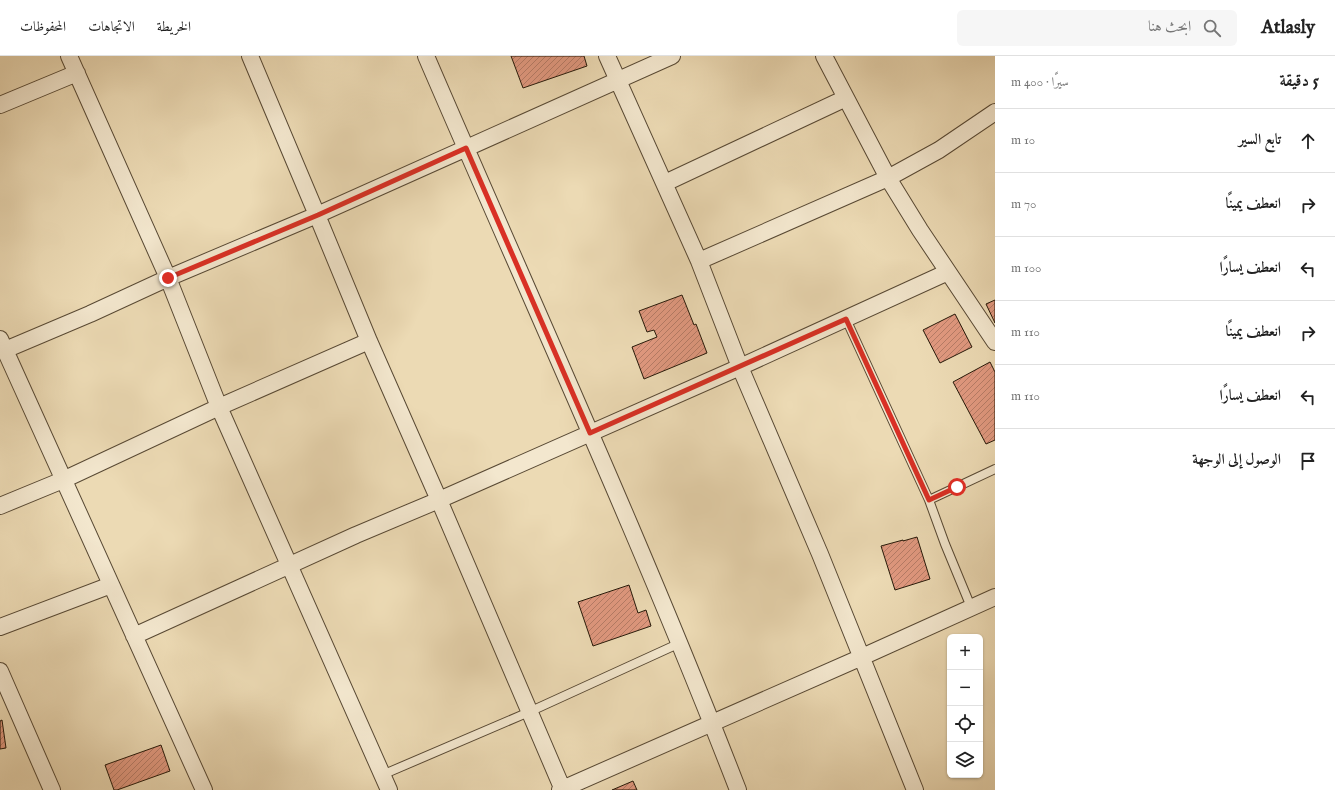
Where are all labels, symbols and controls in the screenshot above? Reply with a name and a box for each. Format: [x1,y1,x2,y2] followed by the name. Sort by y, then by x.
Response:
[957,10,1237,46] search box
[1261,16,1315,40] text: Atlasly
[1148,17,1191,36] text: ابحث هنا
[1201,17,1223,39] icon: search
[20,18,66,36] text: المحفوظات
[88,18,135,36] text: الاتجاهات
[157,18,191,36] text: الخريطة
[1279,71,1319,92] text: 5 دقيقة
[1011,74,1069,91] text: سيرًا · 400 m
[1239,130,1281,149] text: تابع السير
[1297,130,1319,152] icon: ahead
[1011,132,1035,149] text: 10 m
[1225,194,1281,213] text: انعطف يمينًا
[1297,194,1319,216] icon: right
[1011,196,1036,213] text: 70 m
[1219,258,1281,277] text: انعطف يسارًا
[1297,258,1319,280] icon: left
[1011,260,1041,277] text: 100 m
[159,269,177,287] route end
[1225,322,1281,341] text: انعطف يمينًا
[1297,322,1319,344] icon: right
[1011,324,1040,341] text: 110 m
[1219,386,1281,405] text: انعطف يسارًا
[1297,386,1319,408] icon: left
[1011,388,1040,405] text: 110 m
[1192,450,1281,469] text: الوصول إلى الوجهة
[1297,450,1319,472] icon: arrive
[948,478,966,496] route start
[947,634,983,778] map controls
[947,634,983,670] button: +
[947,670,983,706] button: −
[947,706,983,742] button: locate
[947,742,983,778] button: layers

